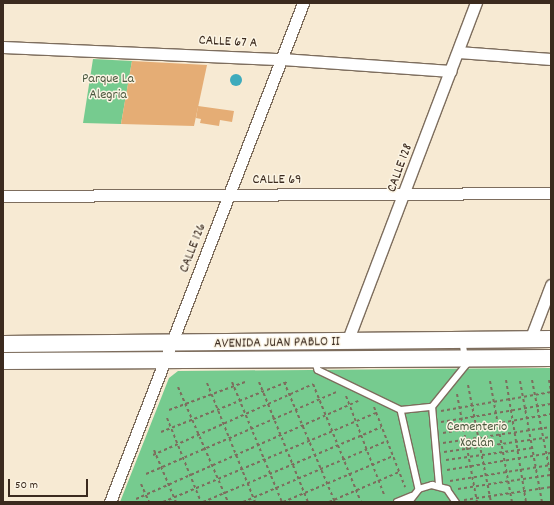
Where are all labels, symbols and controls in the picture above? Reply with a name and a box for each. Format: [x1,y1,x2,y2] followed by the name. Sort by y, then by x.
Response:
[198,32,258,52] street label: CALLE 67 A
[82,71,134,104] park label: Parque La Alegria
[383,141,417,195] street label: CALLE 128
[253,172,301,188] street label: CALLE 69
[176,221,210,275] street label: CALLE 126
[214,334,340,352] street label: AVENIDA JUAN PABLO II
[447,419,507,452] park label: Cementerio Xoclán
[10,471,90,497] scale bar
[15,477,38,494] text: 50 m

